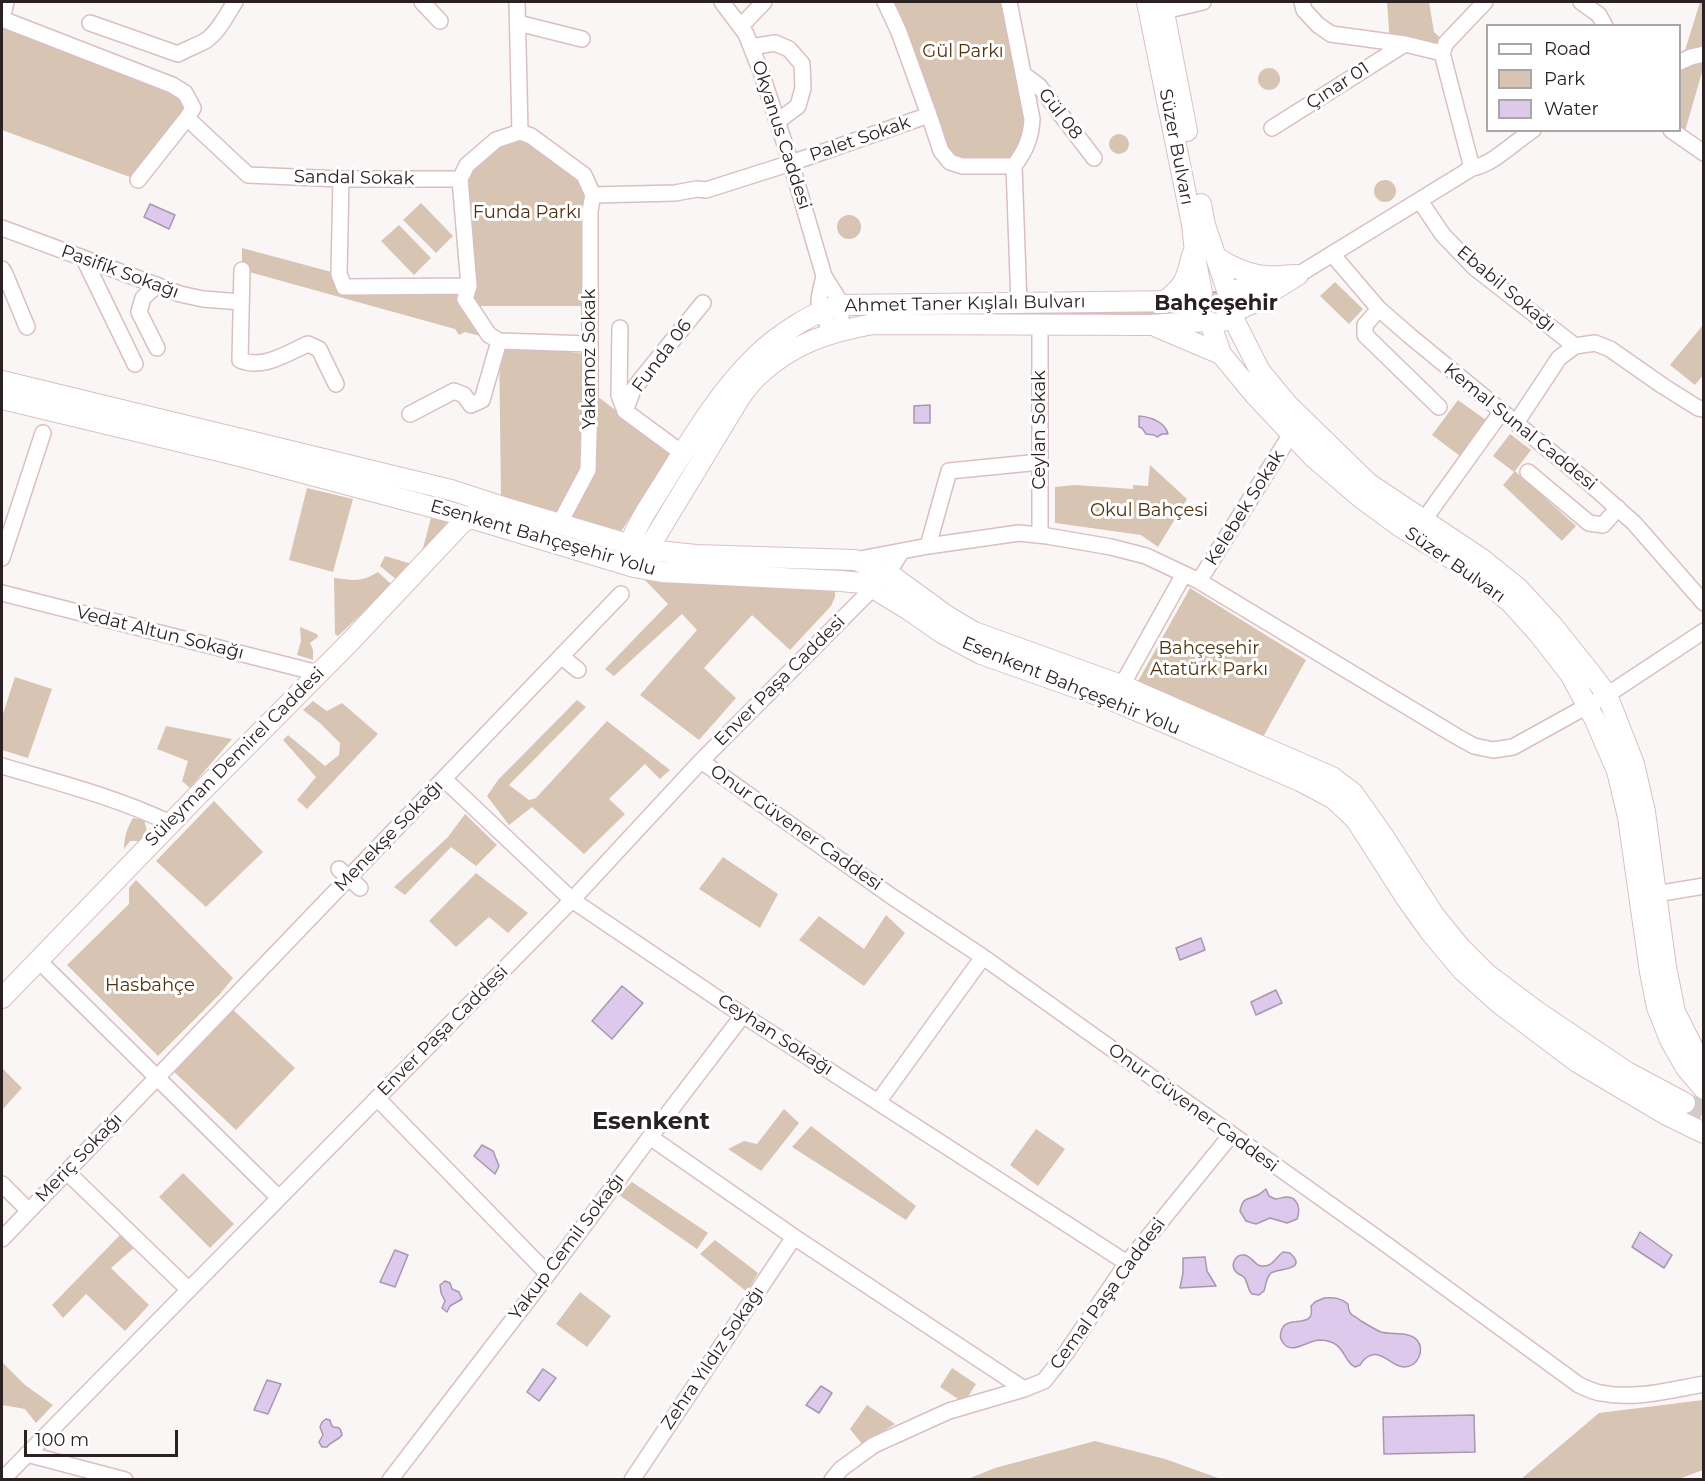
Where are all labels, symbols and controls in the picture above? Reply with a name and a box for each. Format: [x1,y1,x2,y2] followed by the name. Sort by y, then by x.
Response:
[1486,24,1681,132] legend
[1544,38,1591,60] text: Road
[922,41,1004,63] park label: Gül Parkı
[747,58,815,212] street label: Okyanus Caddesi
[1302,58,1374,114] street label: Çınar 01
[1544,68,1585,90] text: Park
[1033,84,1087,144] street label: Gül 08
[1154,87,1198,207] street label: Süzer Bulvarı
[1544,98,1599,120] text: Water
[807,112,913,166] street label: Palet Sokak
[294,166,414,190] street label: Sandal Sokak
[473,202,581,224] park label: Funda Parkı
[58,241,182,303] street label: Pasifik Sokağı
[1452,241,1560,337] street label: Ebabil Sokağı
[579,289,601,429] street label: Yakamoz Sokak
[844,291,1086,317] street label: Ahmet Taner Kışlalı Bulvarı
[1154,291,1278,317] district label: Bahçeşehir
[628,315,696,397] street label: Funda 06
[1439,359,1601,495] street label: Kemal Sunal Caddesi
[1029,370,1051,490] street label: Ceylan Sokak
[1201,446,1289,570] street label: Kelebek Sokak
[428,495,658,581] street label: Esenkent Bahçeşehir Yolu
[1090,500,1208,522] park label: Okul Bahçesi
[1401,522,1509,608] street label: Süzer Bulvarı
[74,602,246,664] street label: Vedat Altun Sokağı
[710,611,850,751] street label: Enver Paşa Caddesi
[959,632,1183,740] street label: Esenkent Bahçeşehir Yolu
[1150,638,1268,680] park label: Bahçeşehir Atatürk Parkı
[141,663,329,851] street label: Süleyman Demirel Caddesi
[706,760,886,896] street label: Onur Güvener Caddesi
[330,776,448,896] street label: Menekşe Sokağı
[373,961,513,1101] street label: Enver Paşa Caddesi
[105,975,195,997] park label: Hasbahçe
[713,990,837,1080] street label: Ceyhan Sokağı
[1104,1039,1282,1177] street label: Onur Güvener Caddesi
[592,1108,710,1136] district label: Esenkent
[31,1109,127,1207] street label: Meriç Sokağı
[505,1169,629,1325] street label: Yakup Cemil Sokağı
[1046,1214,1170,1374] street label: Cemal Paşa Caddesi
[657,1282,769,1434] street label: Zehra Yıldız Sokağı
[27,1418,182,1456] scale bar
[35,1429,89,1451] text: 100 m

